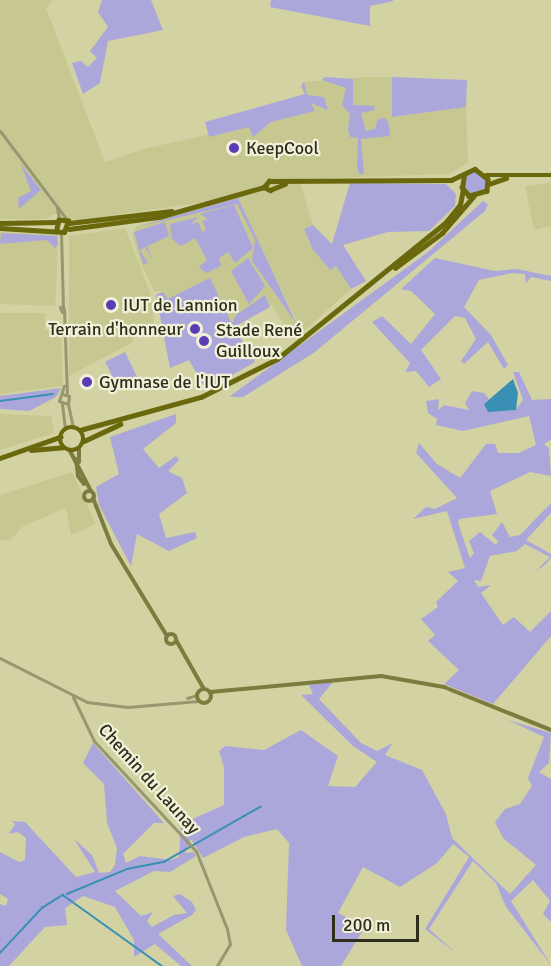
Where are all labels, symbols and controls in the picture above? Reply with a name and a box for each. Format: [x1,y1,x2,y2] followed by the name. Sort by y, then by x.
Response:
[246,137,319,159] place label: KeepCool
[227,141,241,155] marker: KeepCool
[123,294,238,316] place label: IUT de Lannion
[104,298,118,312] marker: IUT de Lannion
[48,318,183,340] place label: Terrain d'honneur
[216,320,302,362] place label: Stade René Guilloux
[188,322,202,336] marker: Terrain d'honneur
[197,334,211,348] marker: Stade René Guilloux
[99,371,230,393] place label: Gymnase de l'IUT
[80,375,94,389] marker: Gymnase de l'IUT
[94,719,204,839] street label: Chemin du Launay
[335,903,422,941] scale bar
[343,914,390,936] text: 200 m

